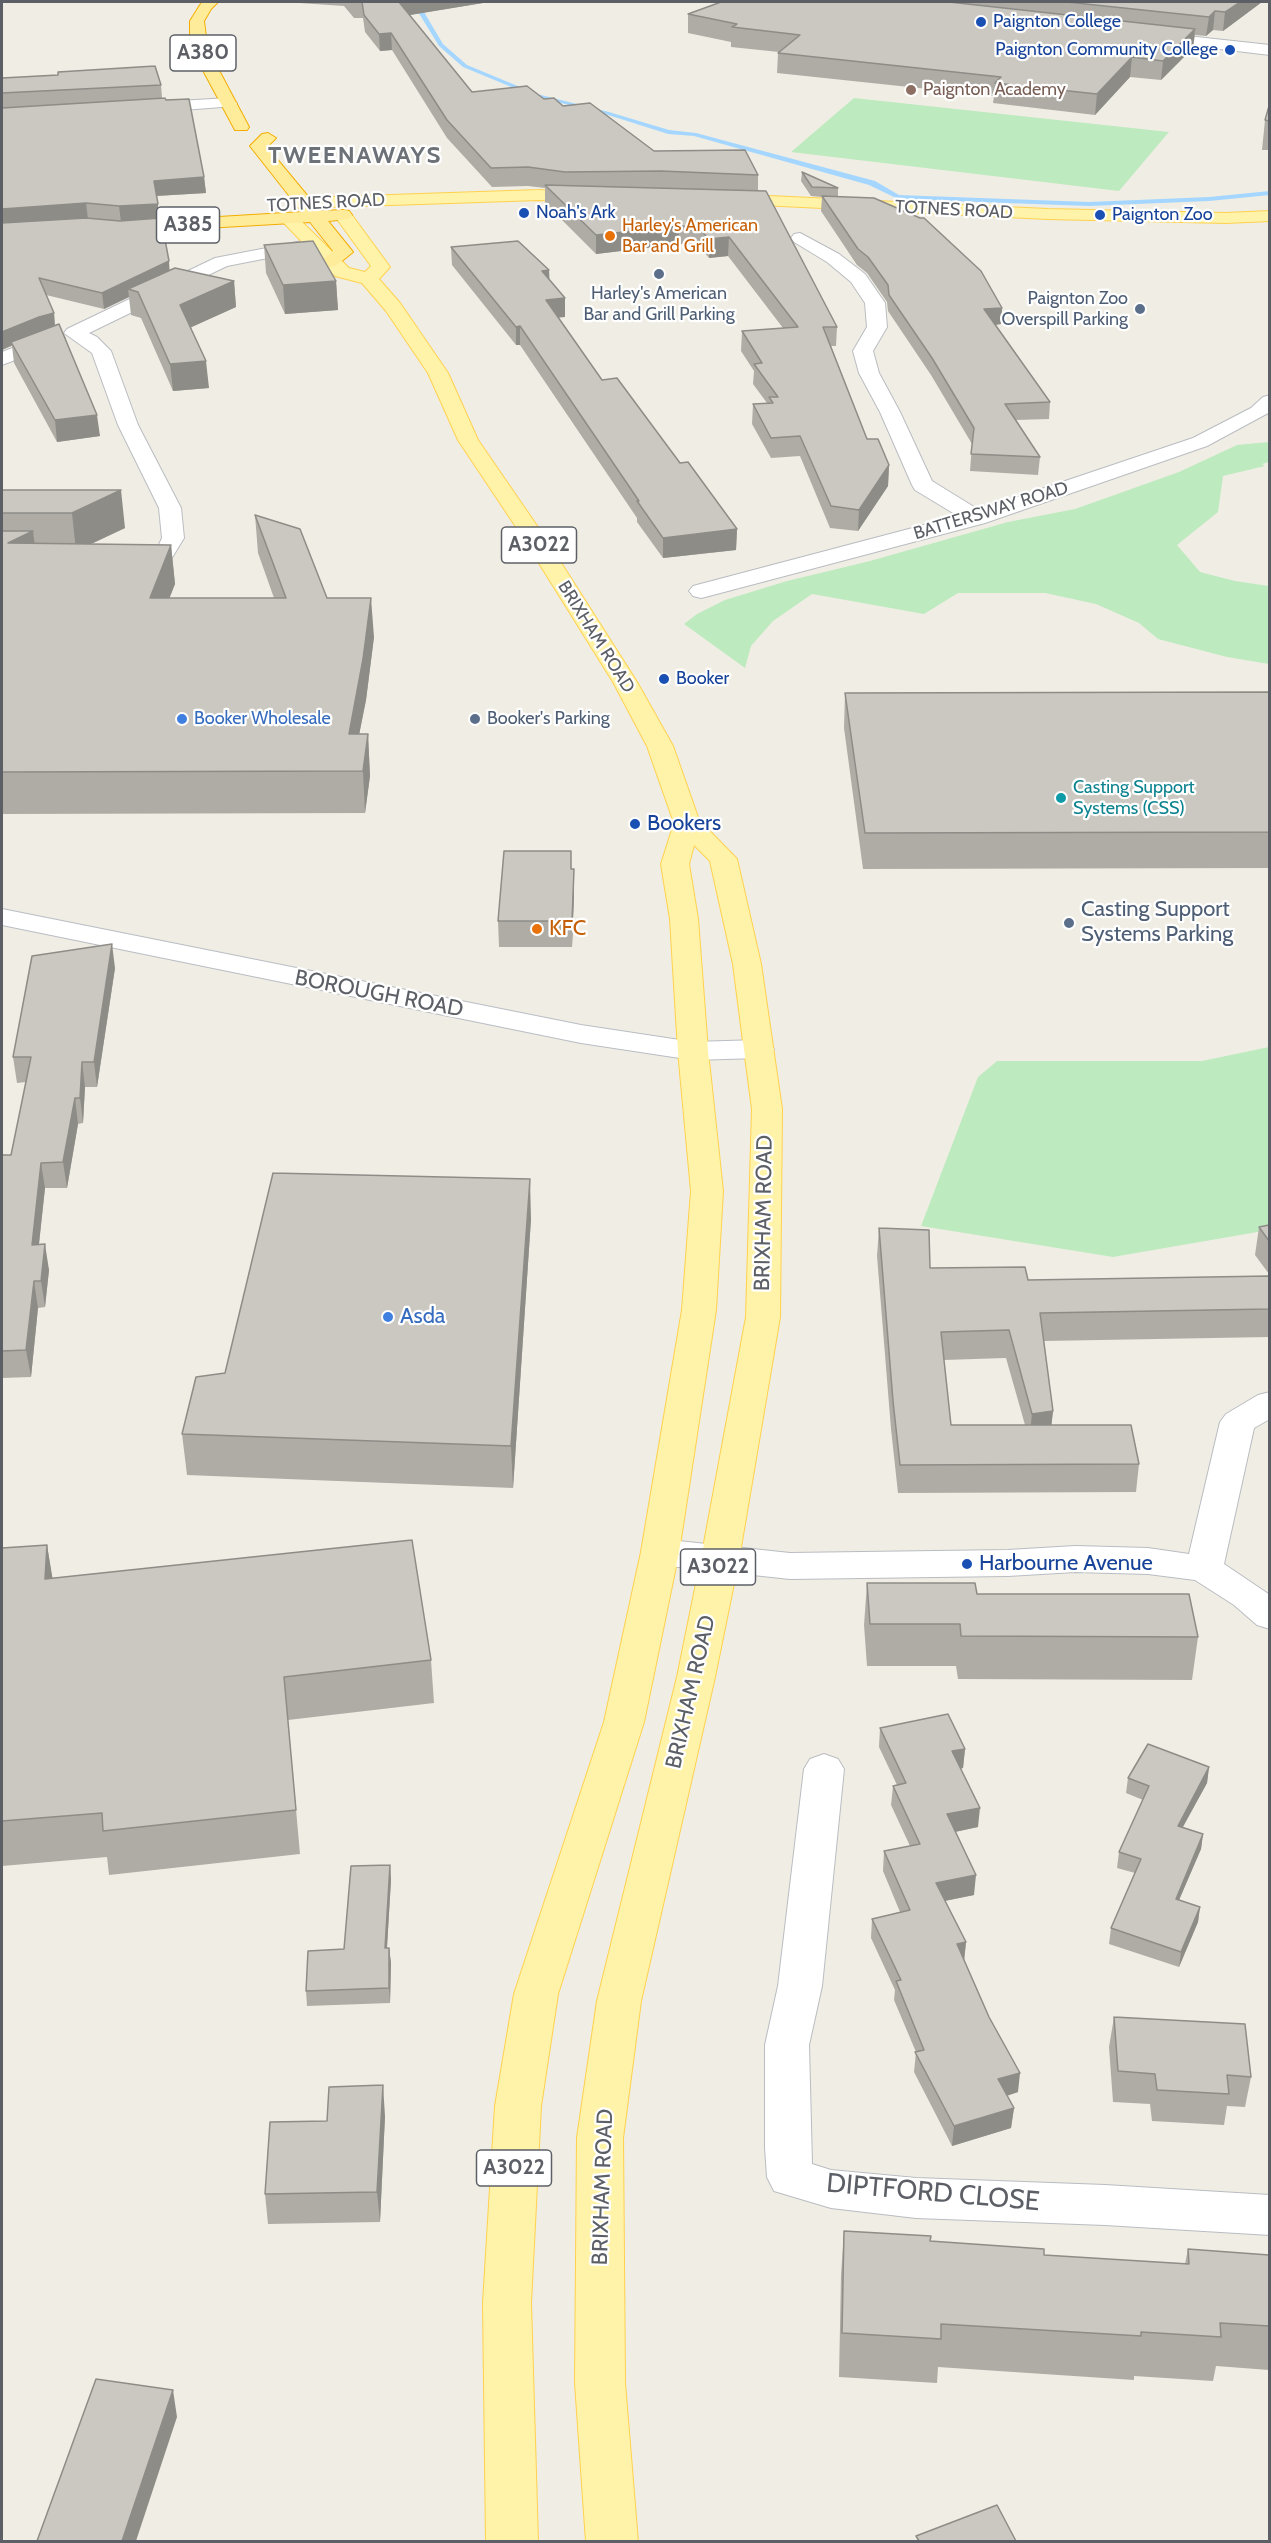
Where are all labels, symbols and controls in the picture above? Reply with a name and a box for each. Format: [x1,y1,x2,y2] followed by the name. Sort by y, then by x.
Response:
[993,11,1121,33] place label: Paignton College
[974,15,988,29] marker: Paignton College
[170,35,236,71] road number: A380
[995,39,1218,61] place label: Paignton Community College
[1223,43,1237,57] marker: Paignton Community College
[923,79,1066,101] place label: Paignton Academy
[904,83,918,97] marker: Paignton Academy
[268,142,442,170] district label: TWEENAWAYS
[266,189,386,217] street label: TOTNES ROAD
[894,196,1014,224] street label: TOTNES ROAD
[536,202,616,224] place label: Noah's Ark
[1112,204,1213,226] place label: Paignton Zoo
[517,206,531,220] marker: Noah's Ark
[156,207,219,243] road number: A385
[1093,208,1107,222] marker: Paignton Zoo
[622,215,758,258] place label: Harley's American Bar and Grill
[603,229,617,243] marker: Harley's American Bar and Grill
[652,267,666,281] marker: Harley's American Bar and Grill Parking
[583,283,735,326] place label: Harley's American Bar and Grill Parking
[1001,288,1128,330] place label: Paignton Zoo Overspill Parking
[1133,302,1147,316] marker: Paignton Zoo Overspill Parking
[911,477,1071,545] street label: BATTERSWAY ROAD
[502,527,576,563] road number: A3022
[553,577,639,697] street label: BRIXHAM ROAD
[676,668,729,690] place label: Booker
[657,672,671,686] marker: Booker
[194,708,331,730] place label: Booker Wholesale
[487,708,610,730] place label: Booker's Parking
[175,712,189,726] marker: Booker Wholesale
[468,712,482,726] marker: Booker's Parking
[1073,777,1195,820] place label: Casting Support Systems (CSS)
[1054,791,1068,805] marker: Casting Support Systems (CSS)
[647,811,721,837] place label: Bookers
[628,817,642,831] marker: Bookers
[1081,897,1233,948] place label: Casting Support Systems Parking
[549,916,586,942] place label: KFC
[1062,916,1076,930] marker: Casting Support Systems Parking
[530,922,544,936] marker: KFC
[293,965,465,1023] street label: BOROUGH ROAD
[749,1135,779,1291] street label: BRIXHAM ROAD
[400,1304,445,1330] place label: Asda
[381,1310,395,1324] marker: Asda
[680,1549,756,1585] road number: A3022
[979,1551,1153,1577] place label: Harbourne Avenue
[960,1557,974,1571] marker: Harbourne Avenue
[661,1613,721,1771] street label: BRIXHAM ROAD
[587,2108,619,2266] street label: BRIXHAM ROAD
[476,2150,552,2186] road number: A3022
[825,2168,1041,2218] street label: DIPTFORD CLOSE

